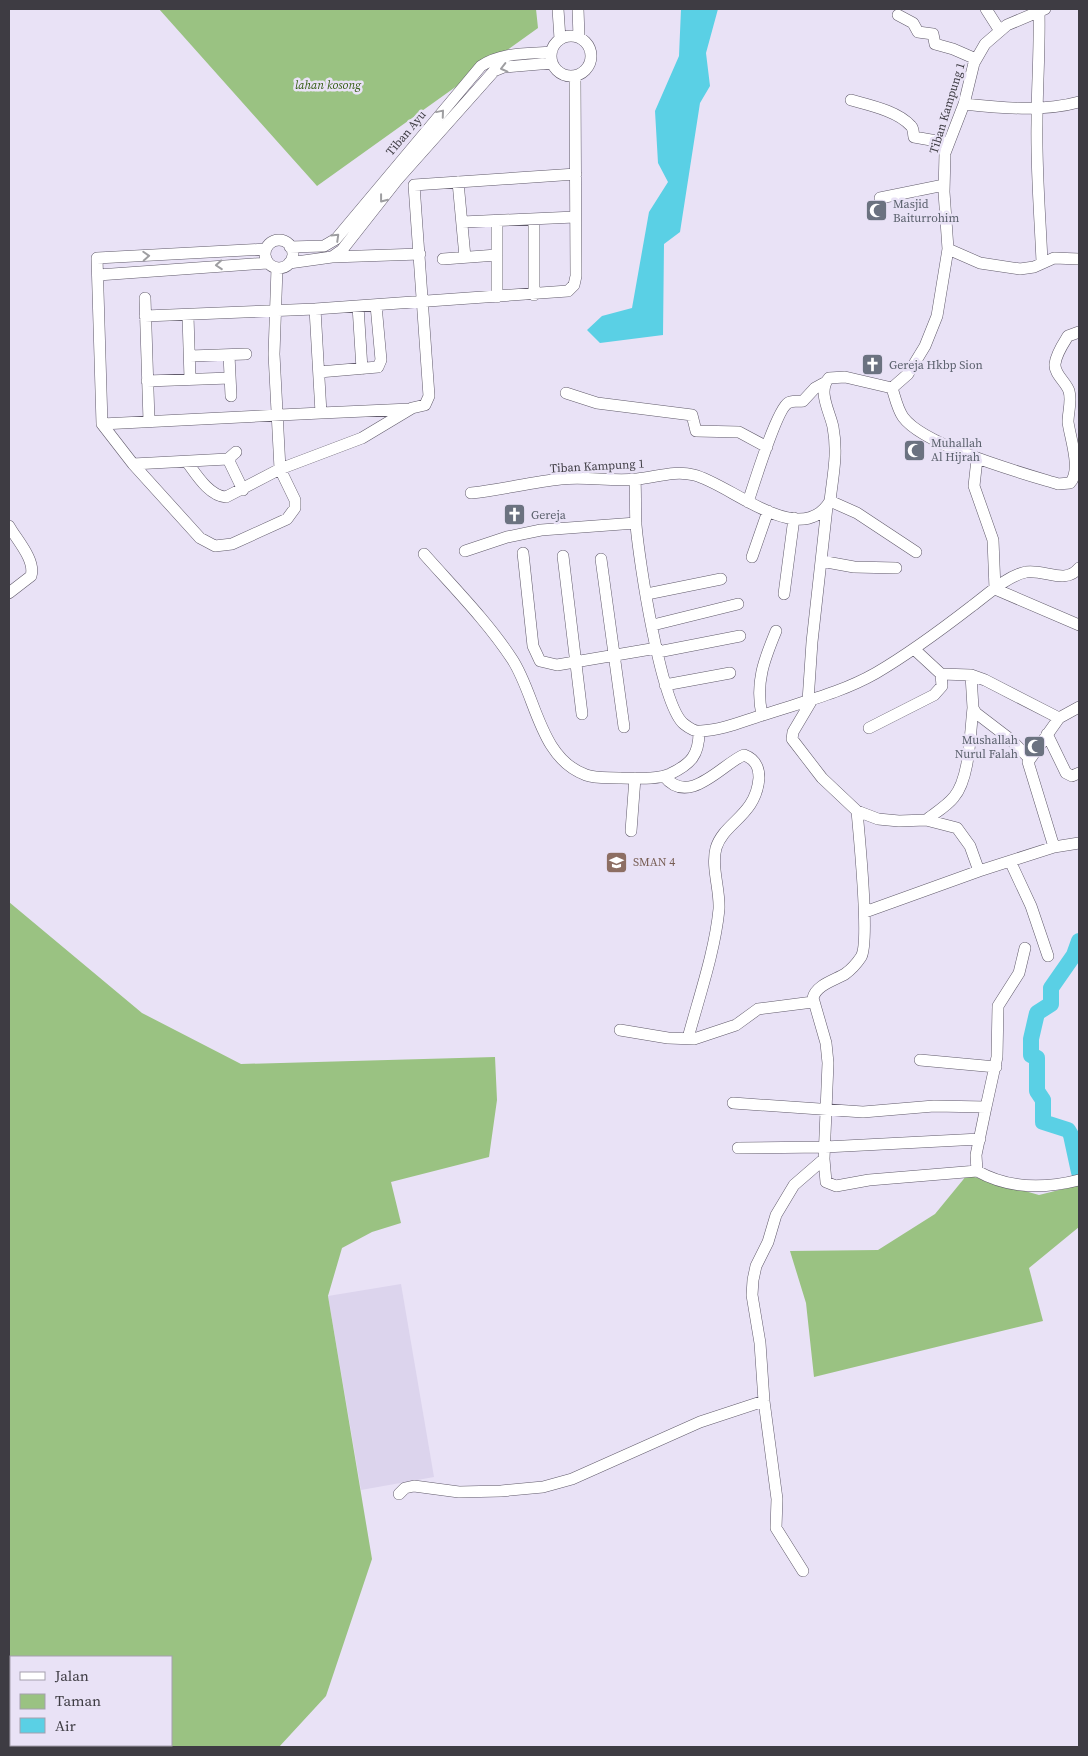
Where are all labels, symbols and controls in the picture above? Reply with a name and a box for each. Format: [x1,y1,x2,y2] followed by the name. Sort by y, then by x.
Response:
[926,60,968,156] street label: Tiban Kampung 1
[501,63,509,73] one-way arrow
[295,77,362,93] park label: lahan kosong
[382,107,430,159] street label: Tiban Ayu
[435,110,444,119] one-way arrow
[380,193,388,202] one-way arrow
[893,196,959,226] place label: Masjid Baiturrohim
[865,199,889,223] mosque icon: Masjid Baiturrohim
[330,234,339,243] one-way arrow
[142,250,150,261] one-way arrow
[214,259,222,270] one-way arrow
[861,353,885,377] church icon: Gereja Hkbp Sion
[889,357,983,373] place label: Gereja Hkbp Sion
[931,435,982,465] place label: Muhallah Al Hijrah
[903,438,927,462] mosque icon: Muhallah Al Hijrah
[549,456,645,476] street label: Tiban Kampung 1
[503,503,527,527] church icon: Gereja
[531,507,567,523] place label: Gereja
[955,732,1018,762] place label: Mushallah Nurul Falah
[1022,735,1046,759] mosque icon: Mushallah Nurul Falah
[605,850,629,874] school or university icon: SMAN 4
[633,854,675,870] place label: SMAN 4
[10,1656,172,1746] legend
[54,1665,89,1686] text: Jalan
[55,1690,101,1711] text: Taman
[55,1715,76,1736] text: Air

